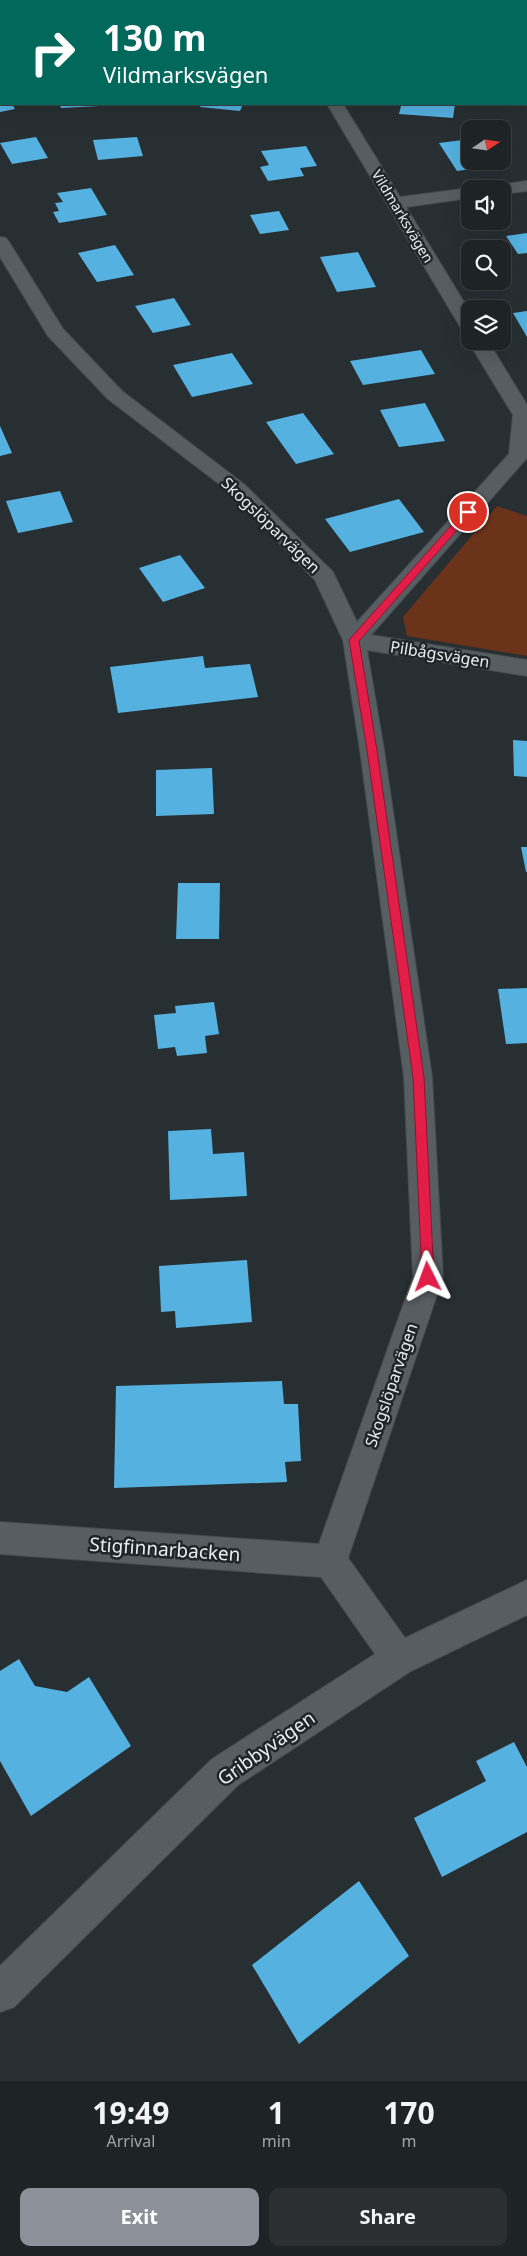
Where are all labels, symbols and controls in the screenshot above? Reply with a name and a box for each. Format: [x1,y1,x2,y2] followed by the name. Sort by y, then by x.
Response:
[103,14,206,61] text: 130 m
[20,20,85,85] icon: right
[103,59,268,89] text: Vildmarksvägen
[461,120,511,170] north arrow
[461,120,511,350] map controls
[368,166,438,266] street label: Vildmarksvägen
[461,180,511,230] button: sound
[461,240,511,290] button: search
[461,300,511,350] button: layers
[217,472,325,578] street label: Skogslöparvägen
[447,491,489,533] pin
[454,498,482,526] icon: arrive
[389,635,491,673] street label: Pilbågsvägen
[401,1250,453,1302] position arrow
[360,1320,422,1450] street label: Skogslöparvägen
[89,1531,241,1567] street label: Stigfinnarbacken
[212,1705,320,1791] street label: Gribbyvägen
[92,2092,169,2133] text: 19:49
[268,2092,285,2133] text: 1
[383,2092,435,2133] text: 170
[106,2130,155,2152] text: Arrival
[262,2130,291,2152] text: min
[401,2130,416,2152] text: m
[20,2188,259,2246] button: Exit
[269,2188,507,2246] button: Share

